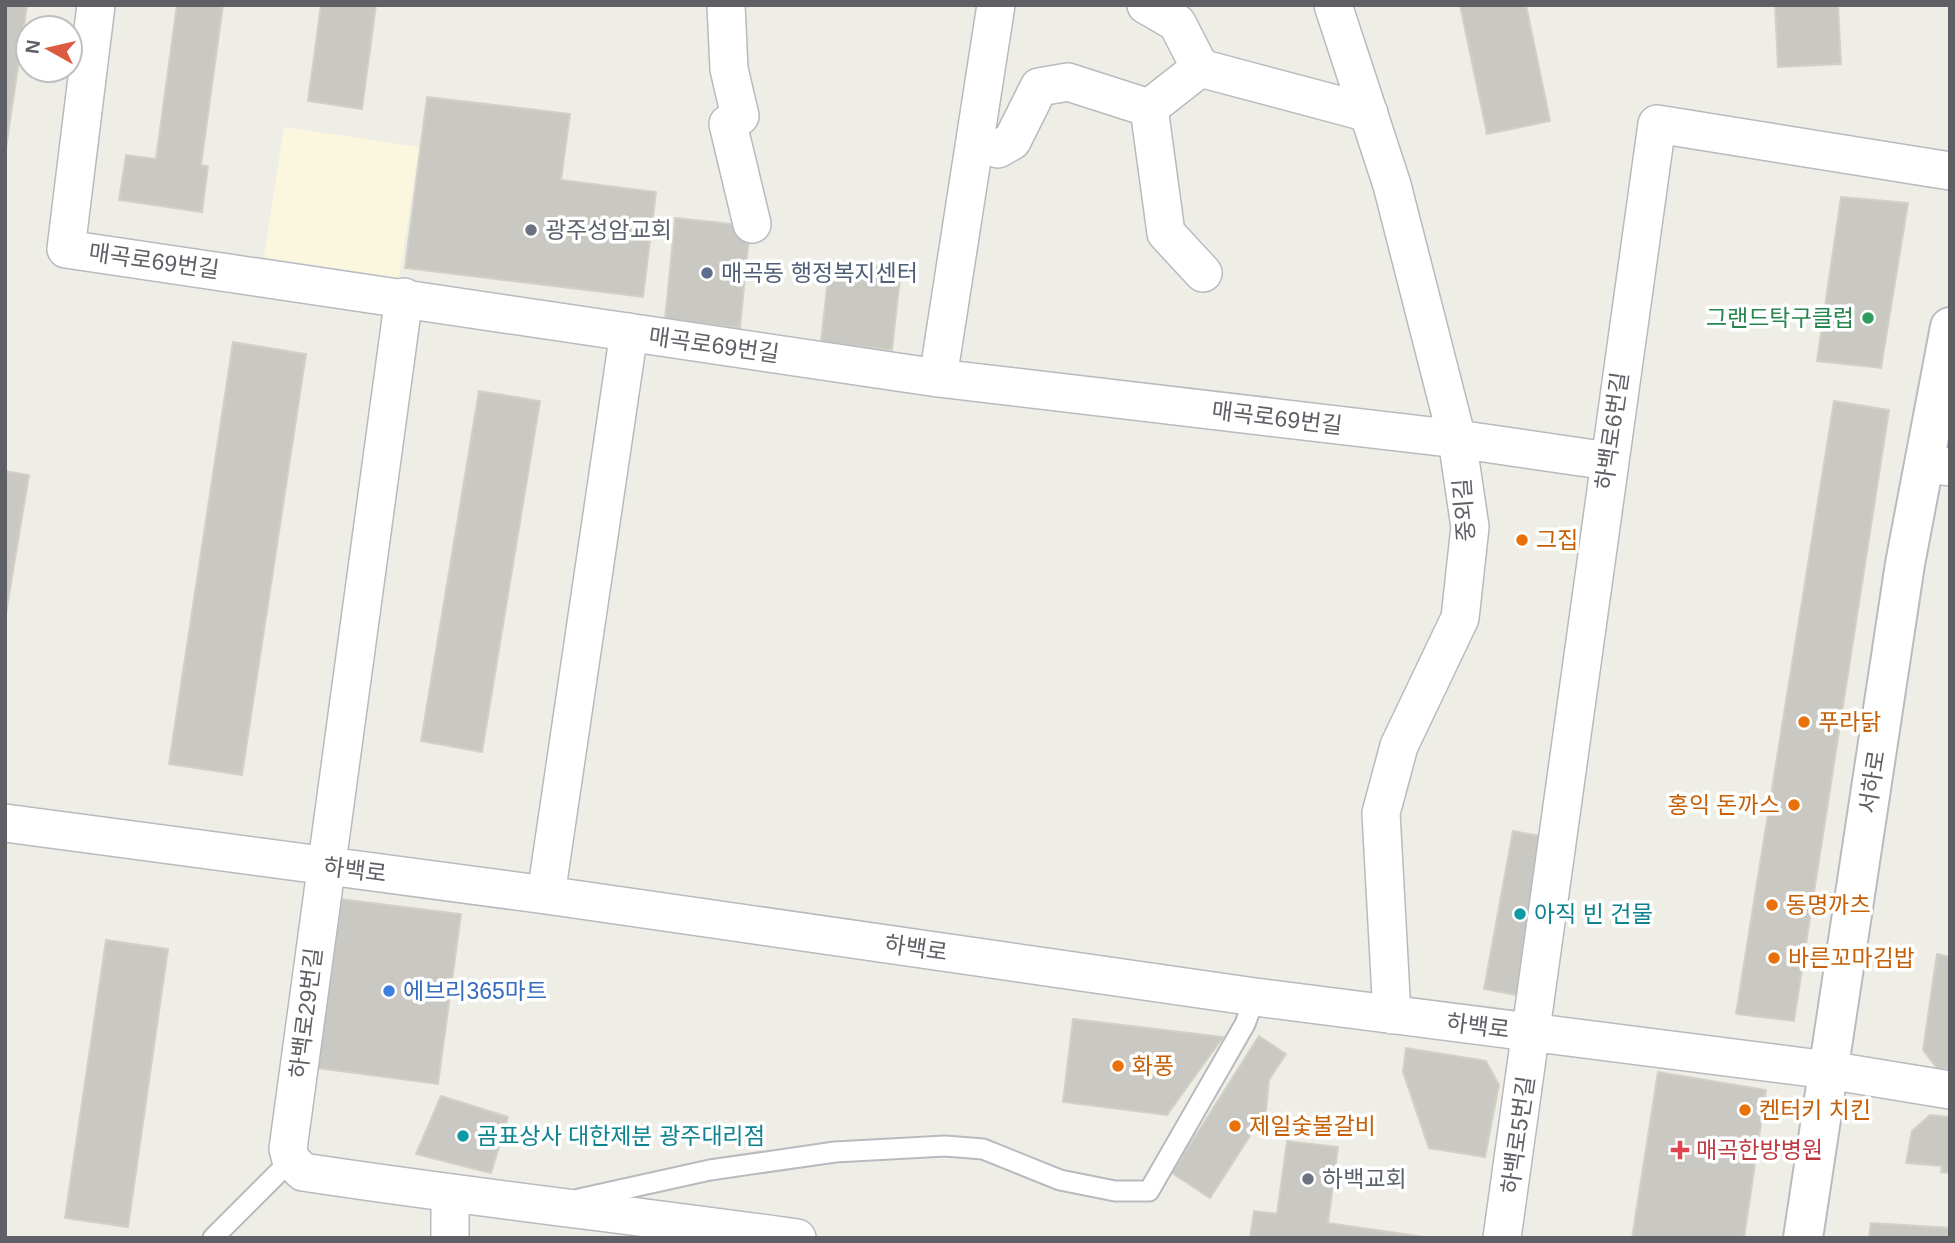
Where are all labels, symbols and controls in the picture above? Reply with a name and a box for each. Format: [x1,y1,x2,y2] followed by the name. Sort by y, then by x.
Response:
[14,14,84,84] north arrow
[21,38,44,55] text: N
[545,217,672,243] place label: 광주성암교회
[523,222,539,238] marker: 광주성암교회
[87,239,221,283] street label: 매곡로69번길
[721,260,918,286] place label: 매곡동 행정복지센터
[699,265,715,281] marker: 매곡동 행정복지센터
[1706,305,1854,331] place label: 그랜드탁구클럽
[1860,310,1876,326] marker: 그랜드탁구클럽
[647,323,781,367] street label: 매곡로69번길
[1591,370,1633,492] street label: 하백로6번길
[1210,397,1344,439] street label: 매곡로69번길
[1449,477,1479,543] street label: 중외길
[1536,527,1578,553] place label: 그집
[1514,532,1530,548] marker: 그집
[1818,709,1881,735] place label: 푸라닭
[1796,714,1812,730] marker: 푸라닭
[1854,749,1890,815] street label: 서하로
[1668,792,1780,818] place label: 홍익 돈까스
[1786,797,1802,813] marker: 홍익 돈까스
[322,853,388,887] street label: 하백로
[1786,892,1871,918] place label: 동명까츠
[1764,897,1780,913] marker: 동명까츠
[1534,901,1653,927] place label: 아직 빈 건물
[1512,906,1528,922] marker: 아직 빈 건물
[883,931,949,965] street label: 하백로
[1788,945,1915,971] place label: 바른꼬마김밥
[285,946,327,1080] street label: 하백로29번길
[1766,950,1782,966] marker: 바른꼬마김밥
[403,978,547,1004] place label: 에브리365마트
[381,983,397,999] marker: 에브리365마트
[1445,1009,1511,1043] street label: 하백로
[1132,1053,1174,1079] place label: 화풍
[1110,1058,1126,1074] marker: 화풍
[1497,1074,1539,1196] street label: 하백로5번길
[1759,1097,1871,1123] place label: 켄터키 치킨
[1737,1102,1753,1118] marker: 켄터키 치킨
[1249,1113,1376,1139] place label: 제일숯불갈비
[1227,1118,1243,1134] marker: 제일숯불갈비
[477,1123,765,1149] place label: 곰표상사 대한제분 광주대리점
[455,1128,471,1144] marker: 곰표상사 대한제분 광주대리점
[1696,1137,1823,1163] place label: 매곡한방병원
[1670,1140,1690,1160] marker: 매곡한방병원
[1322,1166,1407,1192] place label: 하백교회
[1300,1171,1316,1187] marker: 하백교회

